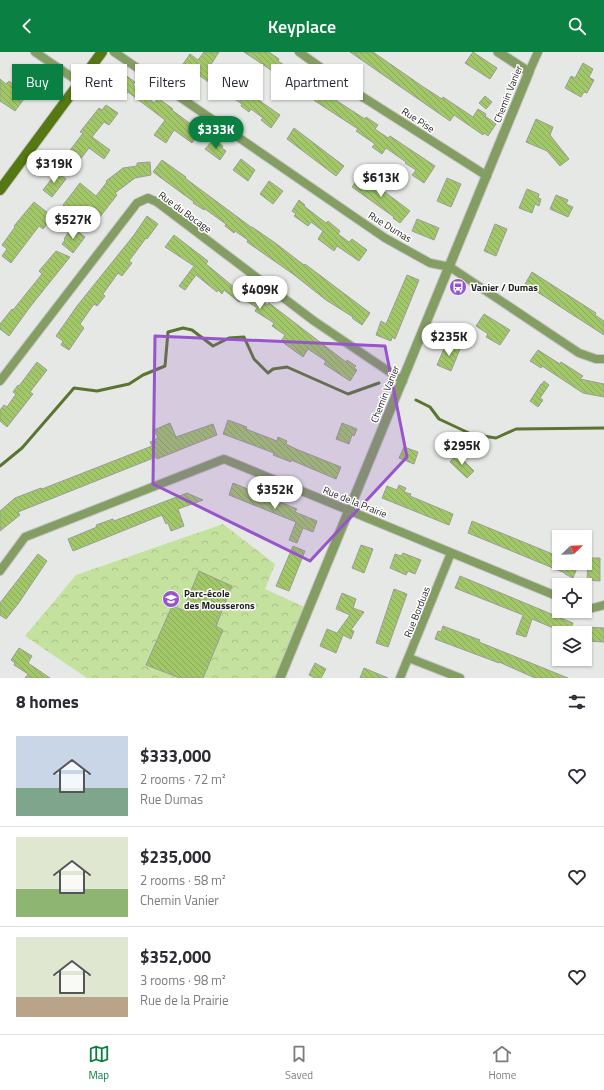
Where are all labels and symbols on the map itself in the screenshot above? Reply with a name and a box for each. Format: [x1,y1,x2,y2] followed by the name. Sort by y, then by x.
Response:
[490,63,527,125] street label: Chemin Vanier
[399,104,437,136] street label: Rue Pise
[188,116,244,150] pin: $333K
[26,150,82,184] pin: $319K
[353,164,409,198] pin: $613K
[155,188,215,236] street label: Rue du Bocage
[45,206,101,240] pin: $527K
[365,208,415,246] street label: Rue Dumas
[232,276,288,310] pin: $409K
[448,277,468,297] bus stop icon: Vanier / Dumas
[471,280,538,295] place label: Vanier / Dumas
[421,323,477,357] pin: $235K
[367,363,404,425] street label: Chemin Vanier
[434,432,490,466] pin: $295K
[247,476,303,510] pin: $352K
[321,482,389,522] street label: Rue de la Prairie
[552,530,592,570] north arrow
[400,584,434,640] street label: Rue Borduas
[184,586,255,613] place label: Parc-école des Mousserons
[161,589,181,609] school or university icon: Parc-école des Mousserons

